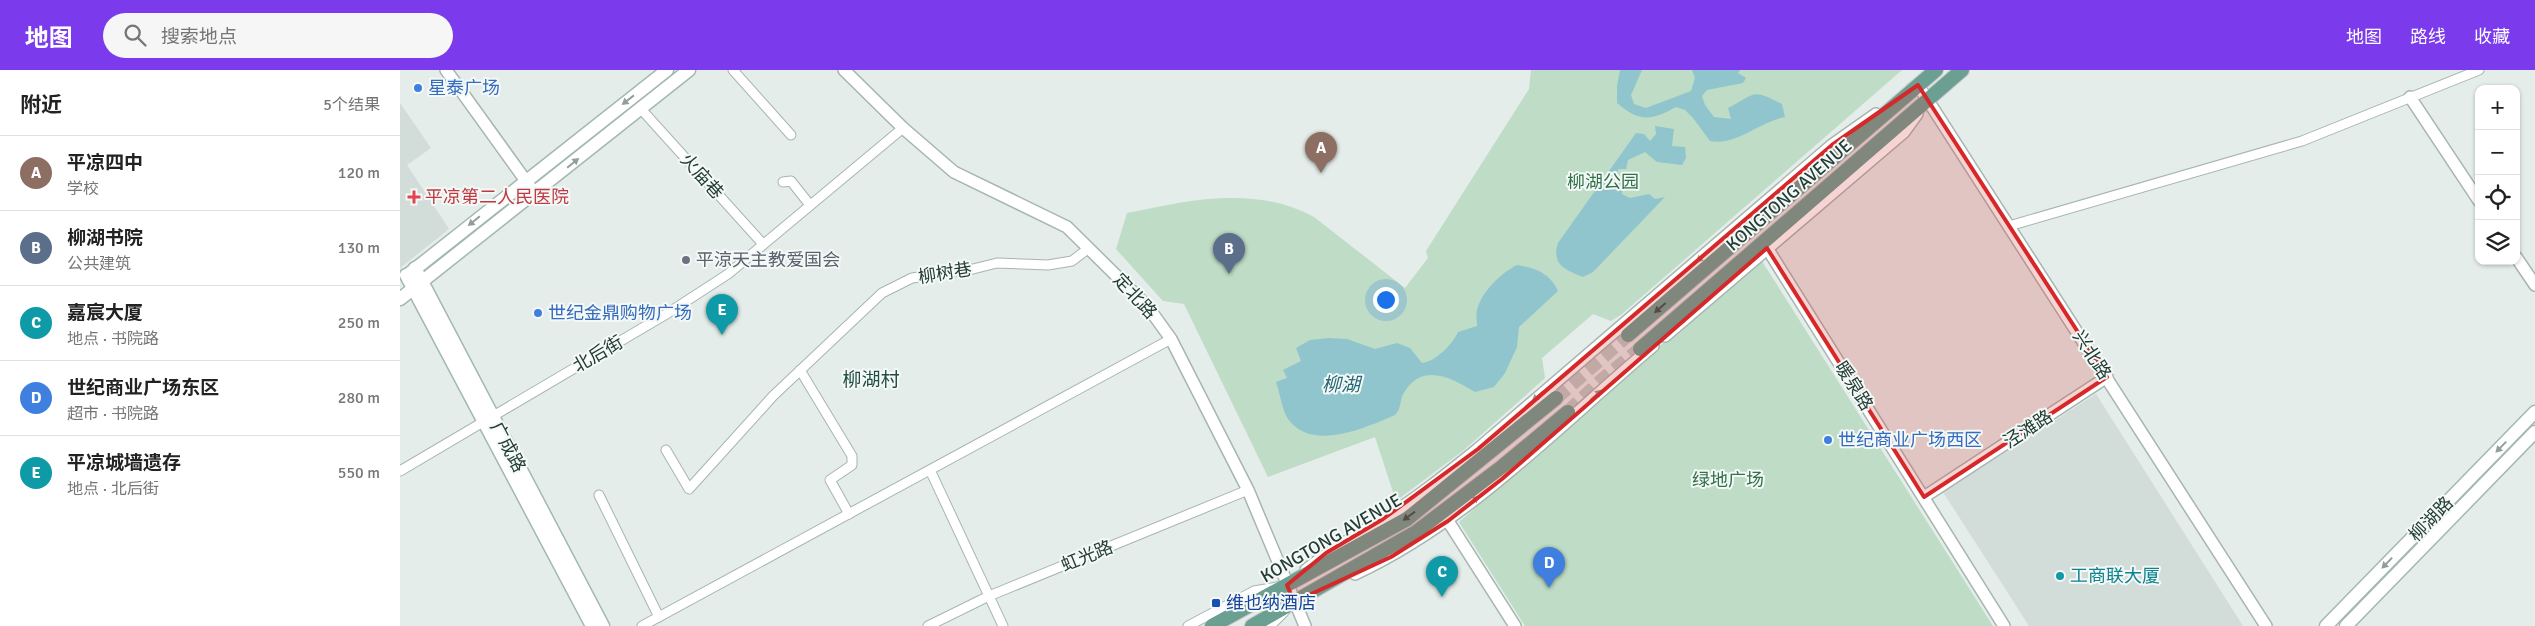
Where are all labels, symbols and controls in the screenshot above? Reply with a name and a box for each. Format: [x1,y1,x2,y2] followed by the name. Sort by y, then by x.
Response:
[103,13,453,58] search box
[121,21,149,49] icon: search
[25,23,73,53] text: 地图
[161,25,237,49] text: 搜索地点
[2346,26,2382,48] text: 地图
[2410,26,2446,48] text: 路线
[2474,26,2510,48] text: 收藏
[428,77,500,99] place label: 星泰广场
[412,82,424,94] marker: 星泰广场
[2475,85,2520,265] map controls
[2475,85,2520,130] button: +
[20,92,62,118] text: 附近
[323,95,380,115] text: 5个结果
[621,95,635,105] one-way arrow
[2475,130,2520,175] button: −
[1305,132,1337,173] pin: A
[1722,134,1856,256] street label: KONGTONG AVENUE
[676,149,728,203] street label: 火庙巷
[67,151,143,175] text: 平凉四中
[566,157,579,168] one-way arrow
[31,163,41,183] text: A
[338,163,380,183] text: 120 m
[1567,171,1639,193] park label: 柳湖公园
[2475,175,2520,220] button: locate
[67,179,99,199] text: 学校
[425,186,569,208] place label: 平凉第二人民医院
[407,190,421,204] marker: 平凉第二人民医院
[468,216,481,227] one-way arrow
[2475,220,2520,265] button: layers
[67,226,143,250] text: 柳湖书院
[1213,233,1245,274] pin: B
[31,238,41,258] text: B
[338,238,380,258] text: 130 m
[696,249,840,271] place label: 平涼天主教爱国会
[1697,251,1709,263] one-way arrow
[67,254,131,274] text: 公共建筑
[680,254,692,266] marker: 平涼天主教爱国会
[917,258,973,288] street label: 柳树巷
[1109,269,1161,323] street label: 定北路
[1373,287,1399,313] your location
[706,294,738,335] pin: E
[67,301,143,325] text: 嘉宸大厦
[548,302,692,324] place label: 世纪金鼎购物广场
[1654,302,1667,313] one-way arrow
[532,307,544,319] marker: 世纪金鼎购物广场
[31,313,41,333] text: C
[338,313,380,333] text: 250 m
[2068,326,2116,384] street label: 兴北路
[67,329,159,349] text: 地点 · 书院路
[569,331,627,377] street label: 北后街
[1830,357,1878,415] street label: 暖泉路
[842,368,900,392] district label: 柳湖村
[1322,373,1363,397] water label: 柳湖
[67,376,219,400] text: 世纪商业广场东区
[31,388,41,408] text: D
[338,388,380,408] text: 280 m
[1589,389,1602,400] one-way arrow
[1533,390,1545,402] one-way arrow
[67,404,159,424] text: 超市 · 书院路
[1999,405,2057,453] street label: 泾滩路
[486,418,530,476] street label: 广成路
[1838,429,1982,451] place label: 世纪商业广场西区
[1822,434,1834,446] marker: 世纪商业广场西区
[2495,441,2507,453] one-way arrow
[67,451,181,475] text: 平凉城墙遗存
[31,463,41,483] text: E
[338,463,380,483] text: 550 m
[1692,469,1764,491] park label: 绿地广场
[67,479,159,499] text: 地点 · 北后街
[1257,489,1405,587] street label: KONGTONG AVENUE
[2404,492,2458,546] street label: 柳湖路
[1466,496,1480,506] one-way arrow
[1403,511,1416,521] one-way arrow
[1058,536,1116,576] street label: 虹光路
[1533,547,1565,588] pin: D
[1426,556,1458,597] pin: C
[2382,557,2394,569] one-way arrow
[2070,565,2160,587] place label: 工商联大厦
[2054,570,2066,582] marker: 工商联大厦
[1226,592,1316,614] place label: 维也纳酒店
[1210,597,1222,609] marker: 维也纳酒店

